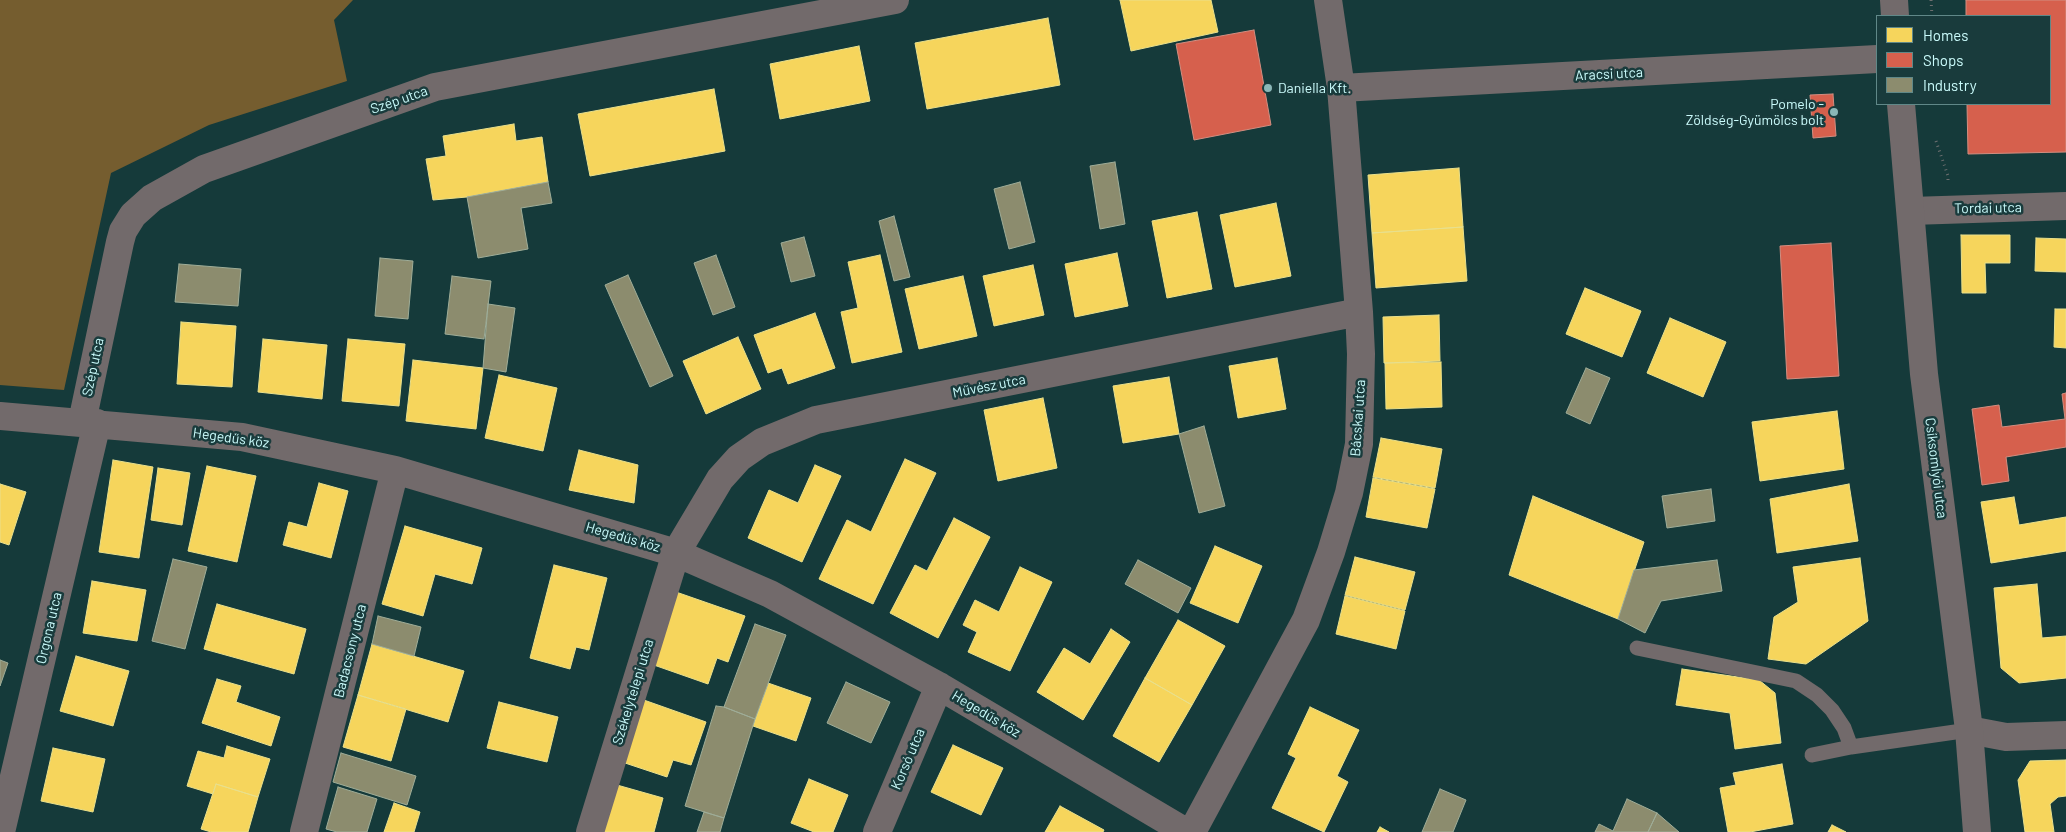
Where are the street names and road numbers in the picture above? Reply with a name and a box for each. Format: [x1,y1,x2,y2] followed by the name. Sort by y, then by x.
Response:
[1575,64,1643,84] street label: Aracsi utca
[368,82,430,118] street label: Szép utca
[1954,199,2022,217] street label: Tordai utca
[79,336,107,398] street label: Szép utca
[951,371,1027,401] street label: Művész utca
[1347,379,1369,457] street label: Bácskai utca
[1921,417,1951,519] street label: Csíksomlyói utca
[192,424,270,452] street label: Hegedűs köz
[584,518,662,556] street label: Hegedűs köz
[33,591,65,665] street label: Orgona utca
[330,602,370,700] street label: Badacsony utca
[609,637,657,747] street label: Székelytelepi utca
[949,687,1023,741] street label: Hegedűs köz
[888,726,928,792] street label: Korsó utca

